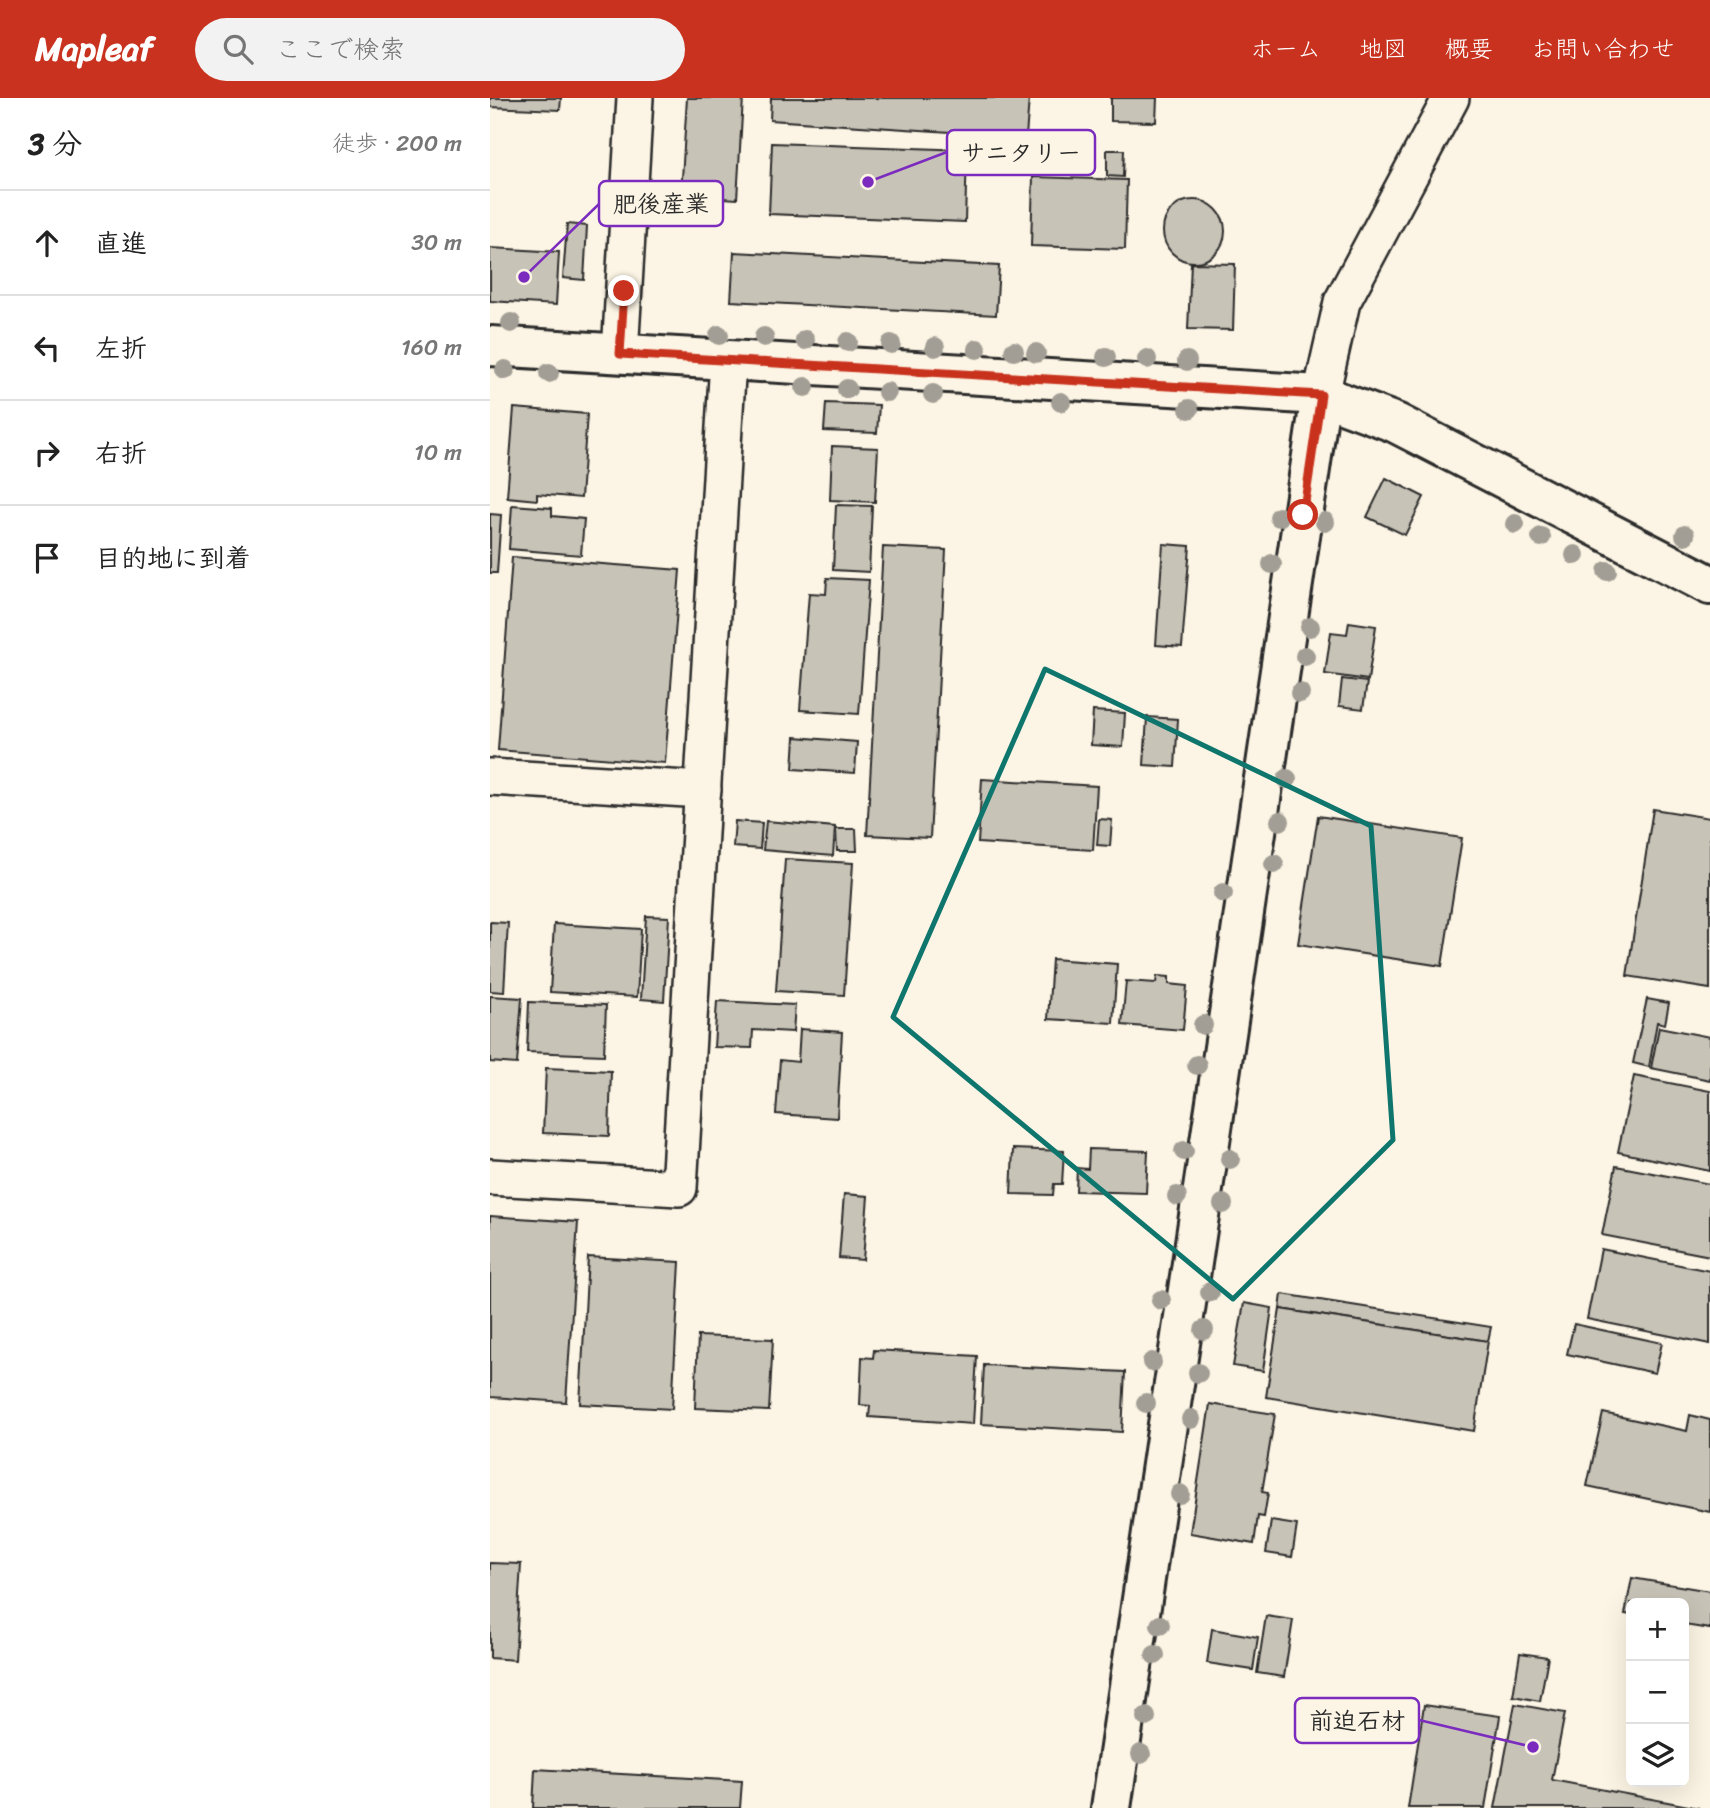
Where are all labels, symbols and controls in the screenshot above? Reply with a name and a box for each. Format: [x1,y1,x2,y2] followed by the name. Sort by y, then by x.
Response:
[195,18,685,81] search box
[35,20,153,78] text: Mapleaf
[275,26,405,72] text: ここで検索
[1250,28,1321,70] text: ホーム
[1359,28,1407,70] text: 地図
[1445,28,1493,70] text: 概要
[1531,28,1675,70] text: お問い合わせ
[219,30,257,68] icon: search
[28,117,82,171] text: 3 分
[332,123,462,164] text: 徒歩 · 200 m
[947,130,1095,175] callout: サニタリー
[961,132,1081,174] text: サニタリー
[599,181,723,226] callout: 肥後産業
[613,183,709,225] text: 肥後産業
[95,220,147,266] text: 直進
[411,222,462,263] text: 30 m
[28,224,66,262] icon: ahead
[608,275,639,306] route end
[95,325,147,371] text: 左折
[401,327,462,368] text: 160 m
[28,329,66,367] icon: left
[95,430,147,476] text: 右折
[414,432,462,473] text: 10 m
[28,434,66,472] icon: right
[1287,499,1318,530] route start
[95,535,251,581] text: 目的地に到着
[28,539,66,577] icon: arrive
[1626,1598,1689,1787] map controls
[1626,1598,1689,1661] button: +
[1626,1661,1689,1724] button: −
[1295,1698,1419,1743] callout: 前迫石材
[1309,1700,1405,1742] text: 前迫石材
[1626,1724,1689,1787] button: layers

